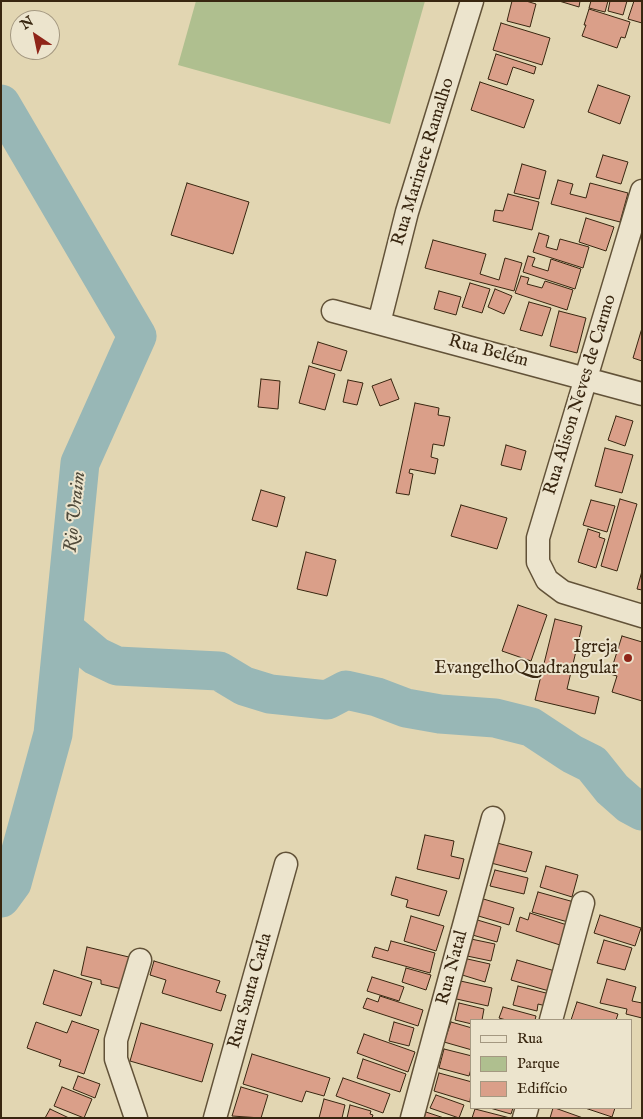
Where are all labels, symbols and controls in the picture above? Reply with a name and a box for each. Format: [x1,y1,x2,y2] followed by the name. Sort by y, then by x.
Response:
[10,10,60,60] north arrow
[17,13,37,34] text: N
[388,76,460,248] street label: Rua Marinete Ramalho
[540,292,622,498] street label: Rua Alison Neves de Carmo
[446,331,530,373] street label: Rua Belém
[60,470,92,554] water label: Rio Uraim
[434,637,618,680] place label: Igreja EvangelhoQuadrangular
[622,652,634,664] marker: Igreja EvangelhoQuadrangular
[433,928,473,1008] street label: Rua Natal
[224,931,278,1051] street label: Rua Santa Carla
[470,1019,633,1109] legend
[517,1029,543,1048] text: Rua
[517,1054,560,1073] text: Parque
[517,1079,567,1098] text: Edifício

